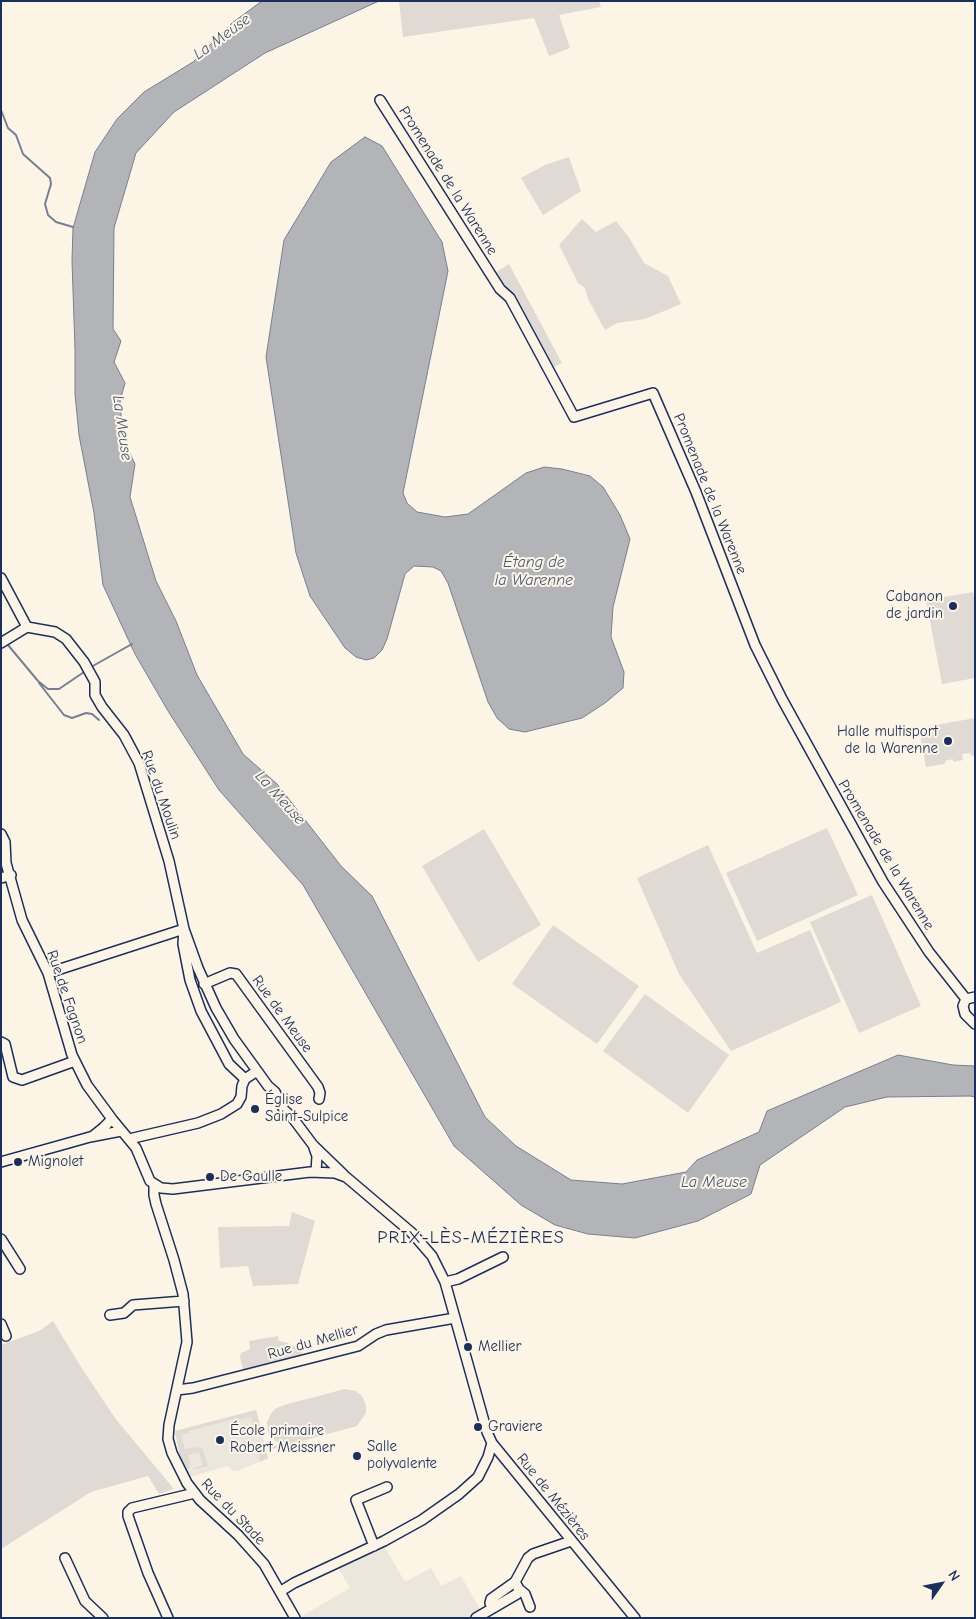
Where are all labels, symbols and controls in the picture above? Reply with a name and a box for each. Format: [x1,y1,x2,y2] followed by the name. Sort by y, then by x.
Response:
[190,10,254,64] water label: La Meuse
[395,103,501,259] street label: Promenade de la Warenne
[108,394,136,462] water label: La Meuse
[669,411,751,577] street label: Promenade de la Warenne
[495,552,573,590] water label: Étang de la Warenne
[886,588,943,623] place label: Cabanon de jardin
[947,600,959,612] marker: Cabanon de jardin
[837,723,938,758] place label: Halle multisport de la Warenne
[942,735,954,747] marker: Halle multisport de la Warenne
[137,748,185,842] street label: Rue du Moulin
[251,767,309,829] water label: La Meuse
[834,777,938,933] street label: Promenade de la Warenne
[43,948,91,1046] street label: Rue de Fagnon
[248,972,316,1056] street label: Rue de Meuse
[265,1091,348,1126] place label: Église Saint-Sulpice
[249,1103,261,1115] marker: Église Saint-Sulpice
[28,1153,83,1171] place label: Mignolet
[12,1156,24,1168] marker: Mignolet
[220,1168,282,1186] place label: De Gaulle
[204,1171,216,1183] marker: De Gaulle
[681,1172,747,1192] water label: La Meuse
[375,1227,567,1249] district label: PRIX-LÈS-MÉZIÈRES
[266,1320,360,1364] street label: Rue du Mellier
[478,1338,522,1356] place label: Mellier
[462,1341,474,1353] marker: Mellier
[488,1418,543,1436] place label: Graviere
[472,1421,484,1433] marker: Graviere
[230,1422,335,1457] place label: École primaire Robert Meissner
[214,1434,226,1446] marker: École primaire Robert Meissner
[367,1438,437,1473] place label: Salle polyvalente
[351,1450,363,1462] marker: Salle polyvalente
[512,1450,594,1544] street label: Rue de Mézières
[197,1475,269,1549] street label: Rue du Stade
[916,1559,966,1609] north arrow
[944,1567,964,1584] text: N

